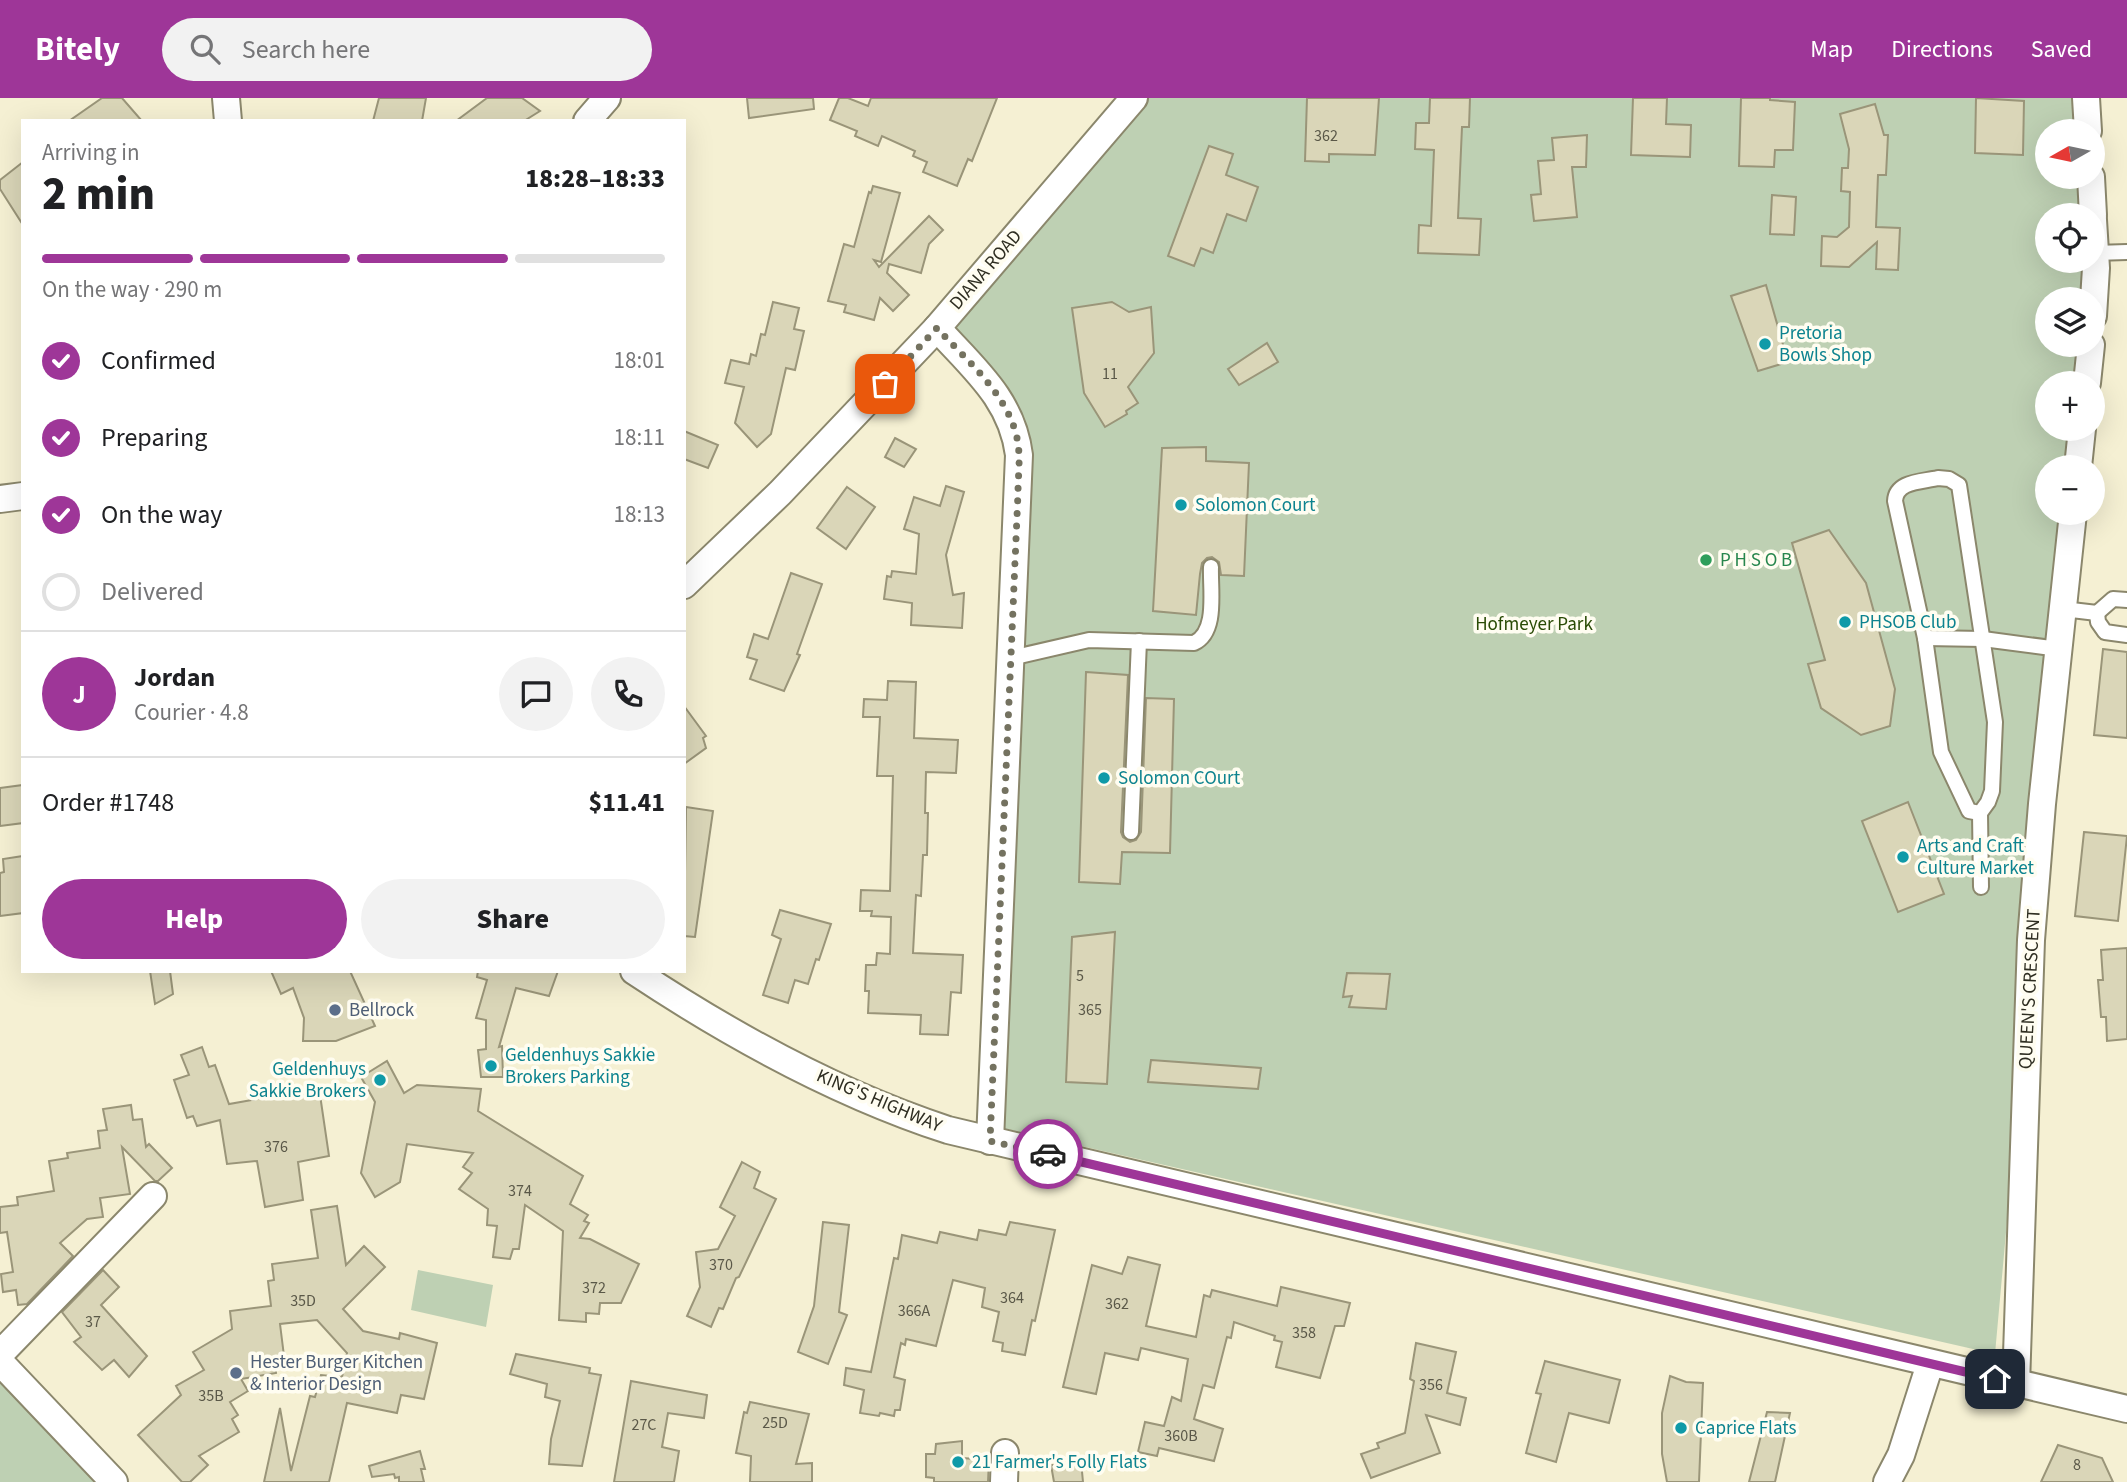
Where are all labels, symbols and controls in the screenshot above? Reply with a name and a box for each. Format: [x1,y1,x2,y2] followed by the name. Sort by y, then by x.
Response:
[162,18,652,81] search box
[35,26,120,73] text: Bitely
[186,30,224,68] icon: search
[242,31,370,68] text: Search here
[1810,32,1853,67] text: Map
[1891,32,1993,67] text: Directions
[2031,32,2092,67] text: Saved
[2035,119,2105,189] north arrow
[2035,119,2105,525] map controls
[1314,125,1338,147] house number: 362
[42,136,140,169] text: Arriving in
[525,160,665,197] text: 18:28–18:33
[42,162,155,227] text: 2 min
[2035,203,2105,273] button: locate
[943,224,1029,316] street label: DIANA ROAD
[42,273,222,306] text: On the way · 290 m
[2035,287,2105,357] button: layers
[1779,320,1872,369] place label: Pretoria Bowls Shop
[1757,336,1773,352] marker: Pretoria Bowls Shop
[42,342,80,380] icon: check
[101,342,216,379] text: Confirmed
[614,344,665,377] text: 18:01
[855,354,915,414] pin
[1102,363,1118,385] house number: 11
[866,365,904,403] icon: bag
[2035,371,2105,441] button: +
[42,419,80,457] icon: check
[101,419,207,456] text: Preparing
[614,421,665,454] text: 18:11
[2035,455,2105,525] button: −
[1195,492,1316,519] place label: Solomon Court
[42,496,80,534] icon: check
[101,496,222,533] text: On the way
[1173,497,1189,513] marker: Solomon Court
[614,498,665,531] text: 18:13
[1720,547,1792,574] place label: P H S O B
[1698,552,1714,568] marker: P H S O B
[101,573,204,610] text: Delivered
[1859,609,1956,636] place label: PHSOB Club
[1475,611,1593,638] park label: Hofmeyer Park
[1837,614,1853,630] marker: PHSOB Club
[499,657,573,731] button: chat
[591,657,665,731] button: phone
[134,659,215,696] text: Jordan
[72,676,86,713] text: J
[134,696,249,729] text: Courier · 4.8
[1118,765,1241,792] place label: Solomon COurt
[1096,770,1112,786] marker: Solomon COurt
[42,784,174,821] text: Order #1748
[589,784,665,821] text: $11.41
[1917,833,2035,882] place label: Arts and Craft Culture Market
[1895,849,1911,865] marker: Arts and Craft Culture Market
[42,879,347,959] button: Help
[361,879,665,959] button: Share
[2012,908,2048,1070] street label: QUEEN'S CRESCENT
[1076,965,1084,987] house number: 5
[349,997,415,1024] place label: Bellrock
[1078,999,1102,1021] house number: 365
[327,1002,343,1018] marker: Bellrock
[505,1042,655,1091] place label: Geldenhuys Sakkie Brokers Parking
[249,1056,366,1105] place label: Geldenhuys Sakkie Brokers
[483,1058,499,1074] marker: Geldenhuys Sakkie Brokers Parking
[812,1062,947,1140] street label: KING'S HIGHWAY
[372,1072,388,1088] marker: Geldenhuys Sakkie Brokers
[1013,1119,1083,1189] courier
[1029,1135,1067,1173] icon: car
[264,1136,288,1158] house number: 376
[508,1180,532,1202] house number: 374
[709,1254,733,1276] house number: 370
[582,1277,606,1299] house number: 372
[1000,1287,1024,1309] house number: 364
[290,1290,316,1312] house number: 35D
[1105,1293,1129,1315] house number: 362
[898,1300,931,1322] house number: 366A
[85,1311,101,1333] house number: 37
[1292,1322,1316,1344] house number: 358
[250,1349,423,1398] place label: Hester Burger Kitchen & Interior Design
[1965,1349,2025,1409] pin
[1976,1360,2014,1398] icon: home
[228,1365,244,1381] marker: Hester Burger Kitchen & Interior Design
[1419,1374,1443,1396] house number: 356
[198,1385,224,1407] house number: 35B
[762,1412,788,1434] house number: 25D
[631,1414,657,1436] house number: 27C
[1695,1415,1797,1442] place label: Caprice Flats
[1673,1420,1689,1436] marker: Caprice Flats
[1164,1425,1198,1447] house number: 360B
[972,1449,1147,1476] place label: 21 Farmer's Folly Flats
[950,1454,966,1470] marker: 21 Farmer's Folly Flats
[2073,1454,2081,1476] house number: 8

